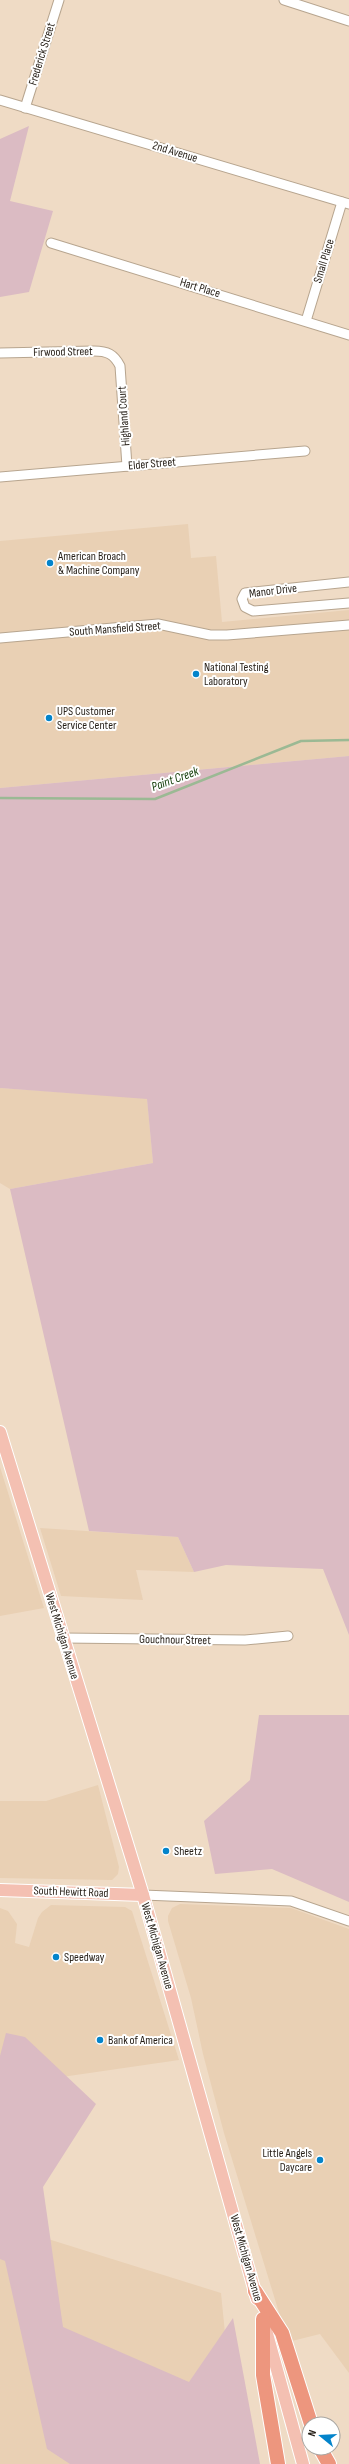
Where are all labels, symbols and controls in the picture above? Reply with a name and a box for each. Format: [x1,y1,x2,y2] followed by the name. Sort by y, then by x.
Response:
[25,21,59,87] street label: Frederick Street
[151,138,200,166] street label: 2nd Avenue
[310,237,338,285] street label: Small Place
[178,275,222,301] street label: Hart Place
[33,344,93,360] street label: Firwood Street
[114,385,134,447] street label: Highland Court
[128,454,177,474] street label: Elder Street
[57,549,140,578] place label: American Broach & Machine Company
[45,558,55,568] marker: American Broach & Machine Company
[248,581,298,601] street label: Manor Drive
[69,618,162,640] street label: South Mansfield Street
[204,660,269,689] place label: National Testing Laboratory
[191,669,201,679] marker: National Testing Laboratory
[57,704,117,733] place label: UPS Customer Service Center
[44,713,54,723] marker: UPS Customer Service Center
[149,763,202,795] water label: Paint Creek
[42,1591,82,1681] street label: West Michigan Avenue
[139,1632,211,1648] street label: Gouchnour Street
[174,1844,203,1859] place label: Sheetz
[161,1846,171,1856] marker: Sheetz
[33,1883,109,1901] street label: South Hewitt Road
[137,1901,177,1991] street label: West Michigan Avenue
[64,1950,105,1965] place label: Speedway
[51,1952,61,1962] marker: Speedway
[108,2033,173,2048] place label: Bank of America
[95,2035,105,2045] marker: Bank of America
[262,2146,312,2175] place label: Little Angels Daycare
[315,2155,325,2165] marker: Little Angels Daycare
[226,2213,266,2303] street label: West Michigan Avenue
[301,2416,341,2456] north arrow
[305,2428,319,2438] text: N

